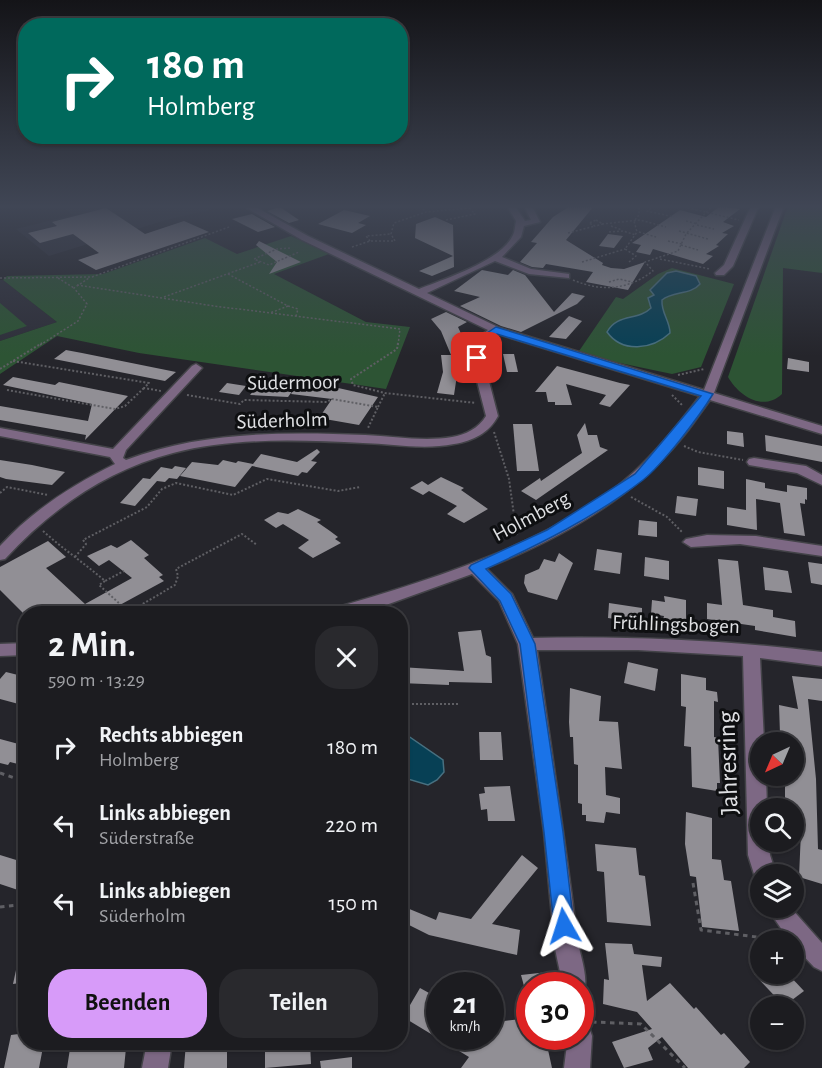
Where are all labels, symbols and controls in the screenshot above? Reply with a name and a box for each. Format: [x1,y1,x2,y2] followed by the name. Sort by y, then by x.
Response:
[48,42,126,120] icon: right
[147,44,245,86] text: 180 m
[147,93,255,120] text: Holmberg
[451,332,502,383] pin
[460,341,493,374] icon: arrive
[247,371,339,394] street label: Südermoor
[236,408,328,433] street label: Süderholm
[489,487,574,545] street label: Holmberg
[612,612,740,637] street label: Frühlingsbogen
[315,626,378,689] button: close
[48,627,136,663] text: 2 Min.
[48,670,145,690] text: 590 m · 13:29
[713,710,743,815] street label: Jahresring
[99,724,243,746] text: Rechts abbiegen
[48,731,81,764] icon: right
[750,732,804,786] north arrow
[750,732,804,1050] map controls
[327,736,378,758] text: 180 m
[99,750,179,770] text: Holmberg
[750,798,804,852] button: search
[99,802,231,824] text: Links abbiegen
[48,809,81,842] icon: left
[325,814,378,836] text: 220 m
[99,828,194,848] text: Süderstraße
[750,864,804,918] button: layers
[99,880,231,902] text: Links abbiegen
[48,887,81,920] icon: left
[328,892,378,914] text: 150 m
[532,894,596,958] position arrow
[99,906,186,926] text: Süderholm
[750,930,804,984] button: +
[48,969,207,1038] button: Beenden
[219,969,378,1038] button: Teilen
[516,972,594,1050] speed limit sign: 30
[453,989,477,1019] text: 21
[750,996,804,1050] button: −
[450,1019,480,1034] text: km/h

